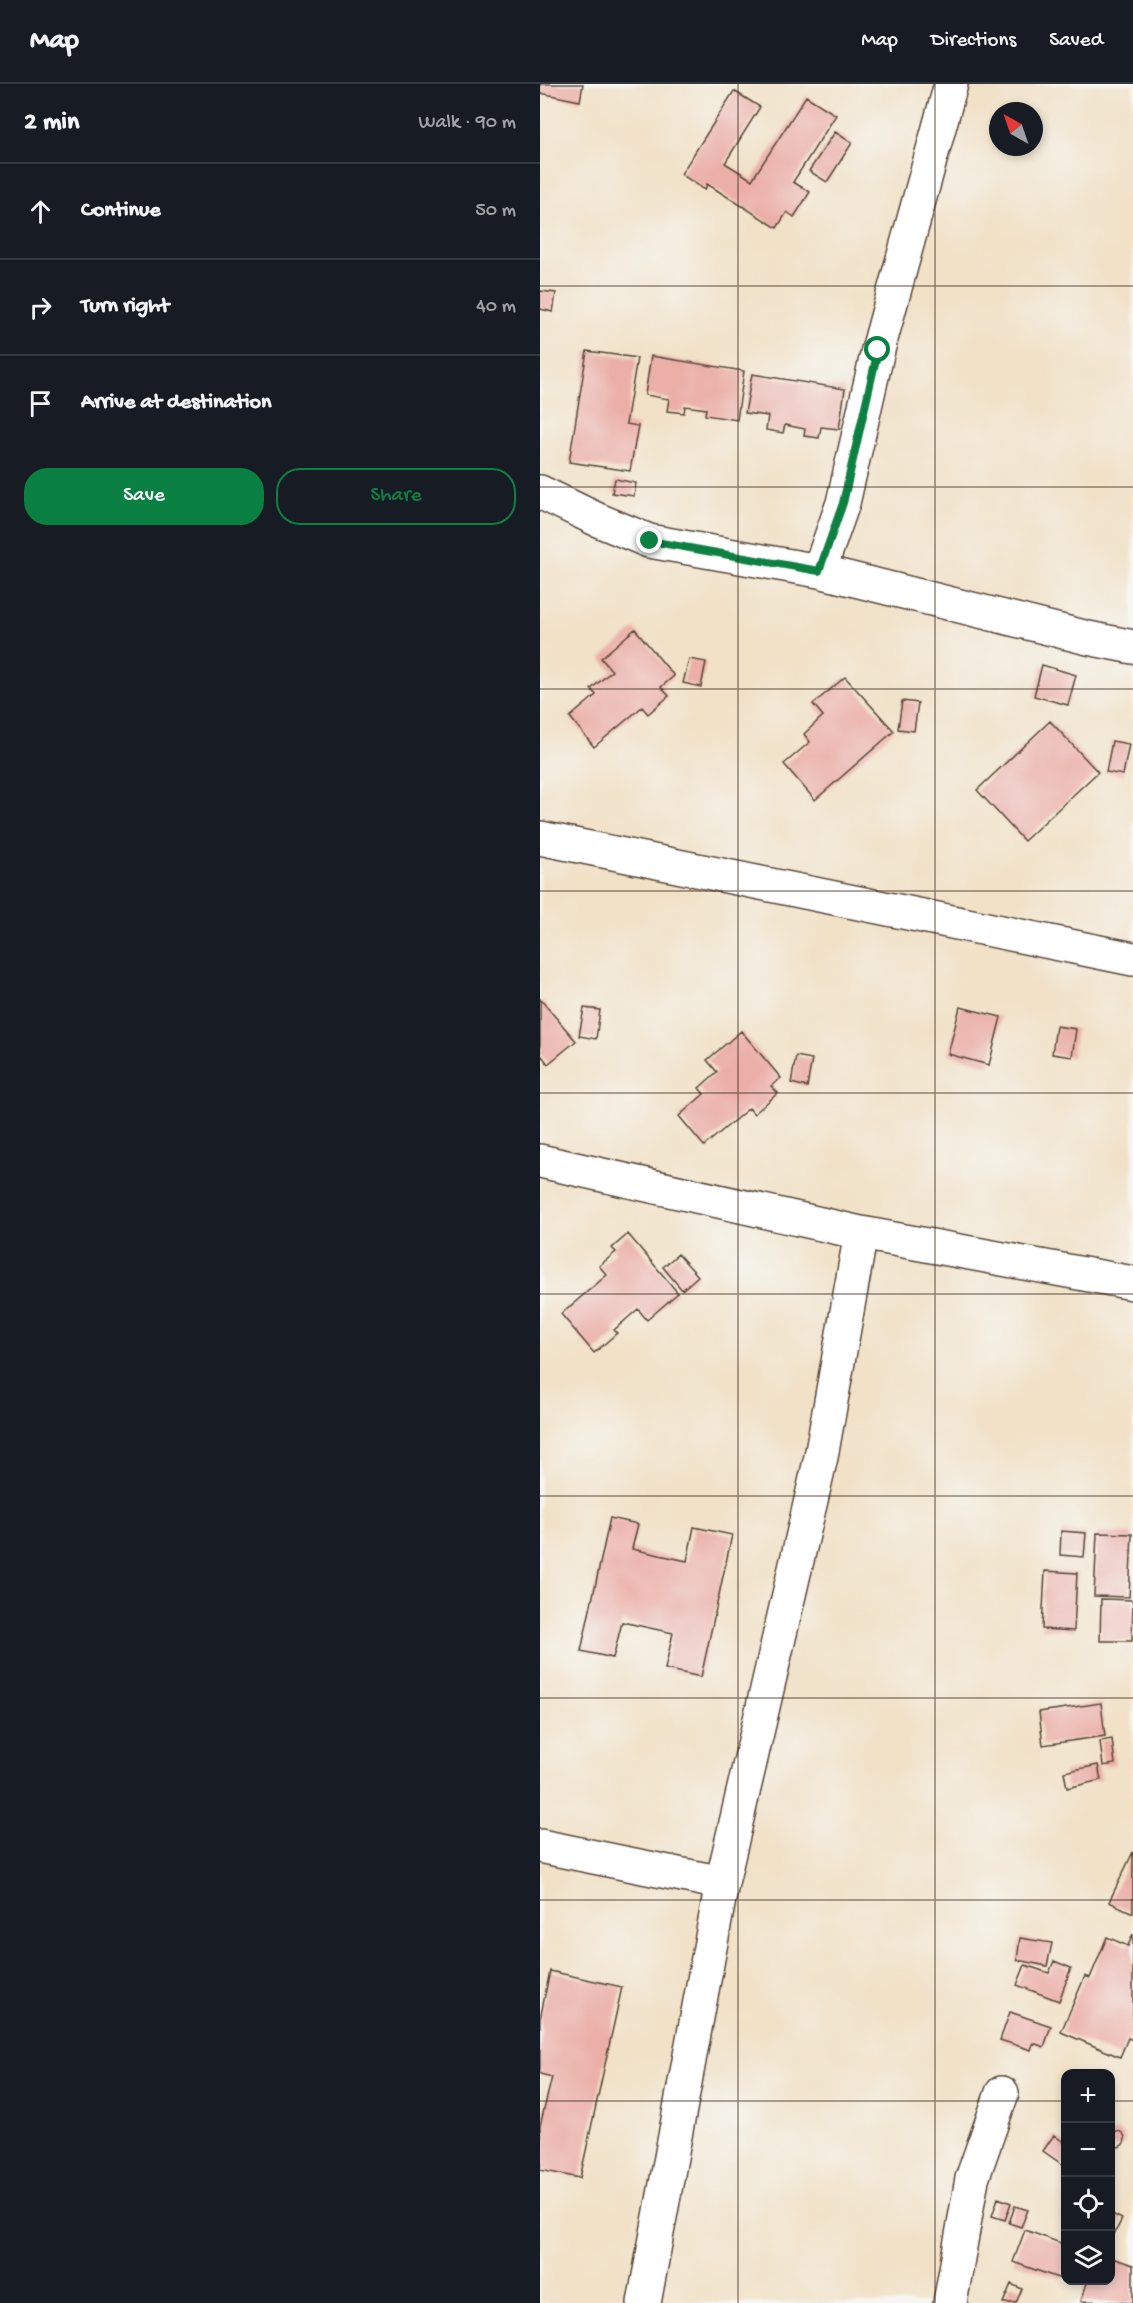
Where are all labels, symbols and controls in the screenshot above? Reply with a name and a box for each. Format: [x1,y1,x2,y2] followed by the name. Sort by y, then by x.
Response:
[30,25,79,58] text: Map
[861,29,898,54] text: Map
[931,29,1016,54] text: Directions
[1049,29,1103,54] text: Saved
[989,102,1043,156] north arrow
[24,108,79,139] text: 2 min
[419,112,516,135] text: Walk · 90 m
[24,195,57,228] icon: ahead
[81,198,161,224] text: Continue
[475,200,516,223] text: 50 m
[24,291,57,324] icon: right
[81,294,169,320] text: Turn right
[476,296,516,319] text: 40 m
[864,336,890,362] route start
[24,387,57,420] icon: arrive
[81,390,271,416] text: Arrive at destination
[24,468,264,525] button: Save
[276,468,516,525] button: Share
[636,527,662,553] route end
[1061,2069,1115,2285] map controls
[1061,2069,1115,2123] button: +
[1061,2123,1115,2177] button: −
[1061,2177,1115,2231] button: locate
[1061,2231,1115,2285] button: layers

